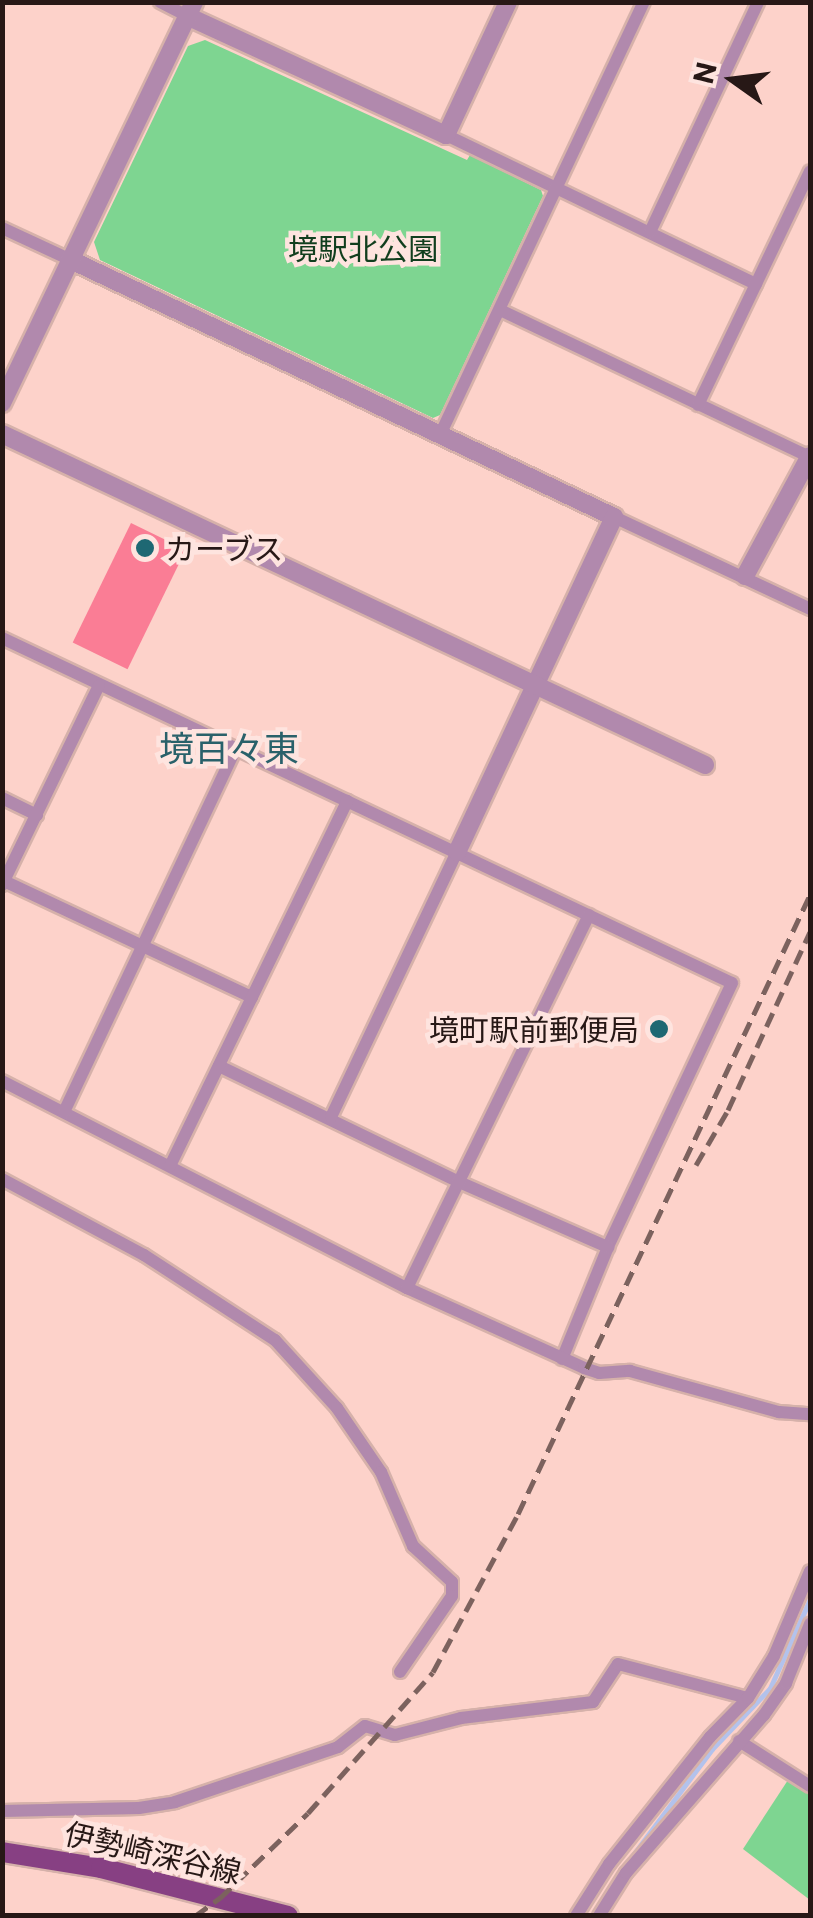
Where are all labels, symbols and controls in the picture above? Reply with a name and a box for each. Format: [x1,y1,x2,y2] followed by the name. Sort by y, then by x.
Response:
[683,30,783,130] north arrow
[685,58,723,87] text: N
[288,230,438,266] park label: 境駅北公園
[165,530,285,566] place label: カーブス
[134,537,156,559] marker: カーブス
[159,726,299,768] district label: 境百々東
[429,1011,639,1047] place label: 境町駅前郵便局
[648,1018,670,1040] marker: 境町駅前郵便局
[61,1814,245,1890] street label: 伊勢崎深谷線

